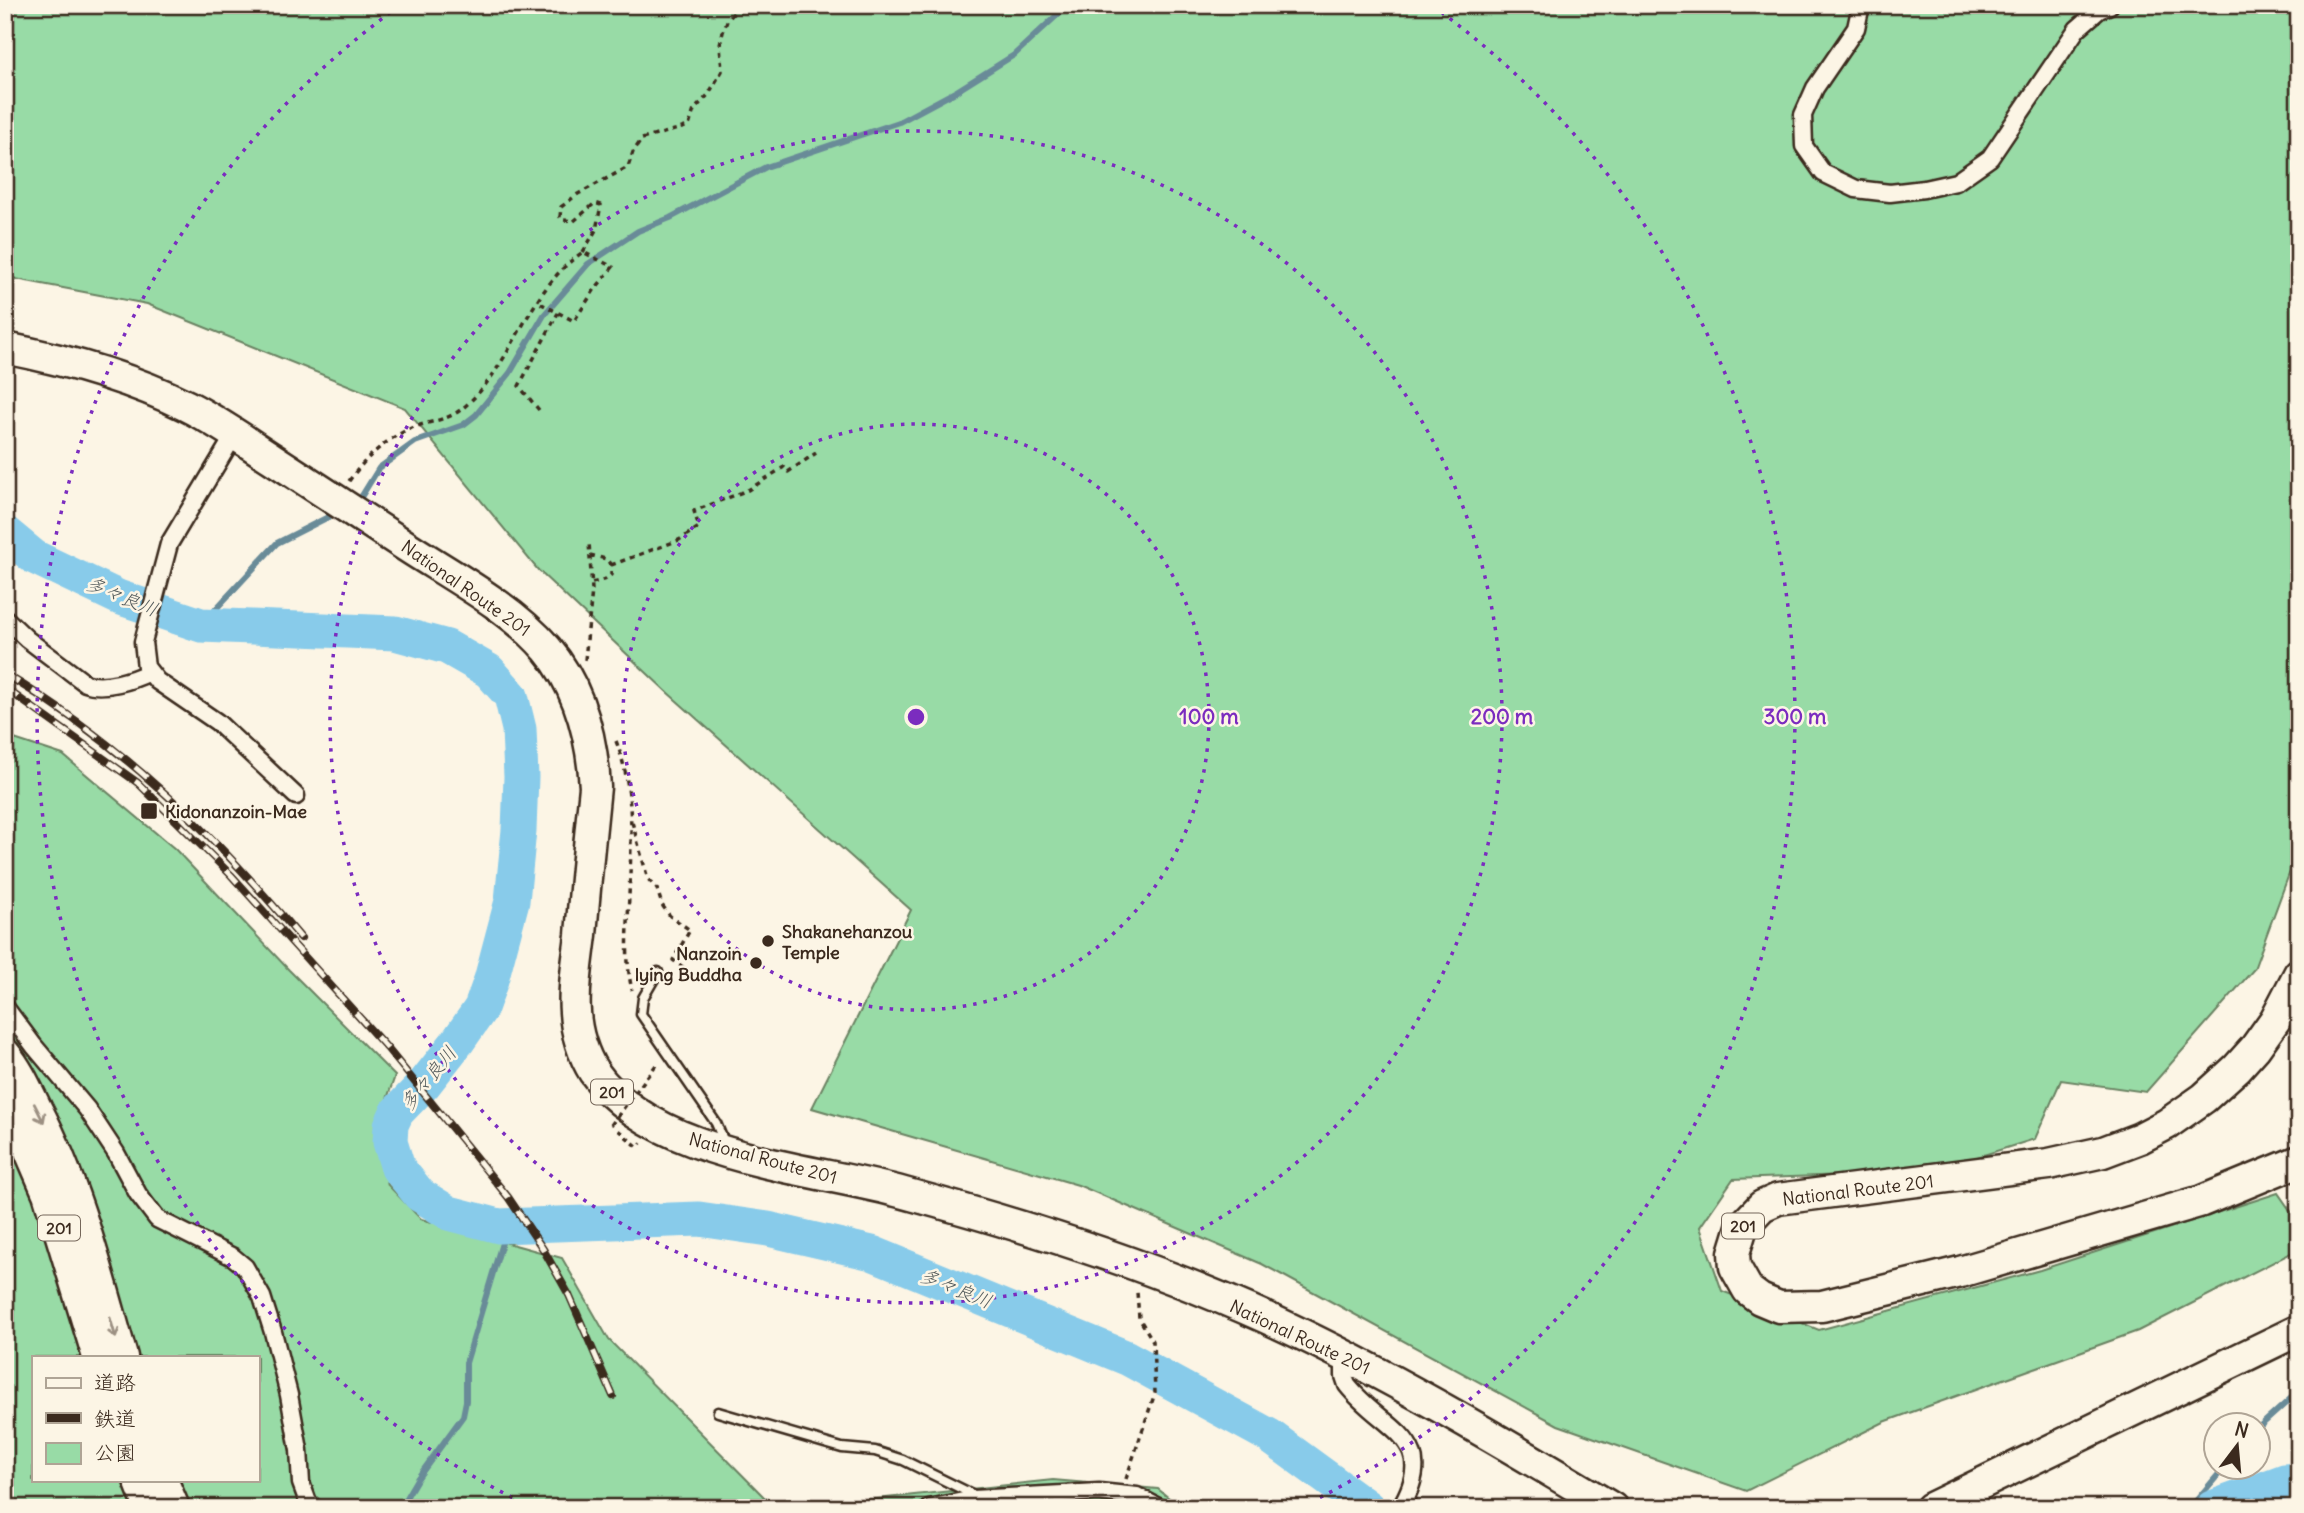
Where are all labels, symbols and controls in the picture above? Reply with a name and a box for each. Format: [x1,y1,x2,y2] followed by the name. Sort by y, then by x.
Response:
[397,535,535,641] street label: National Route 201
[82,571,162,621] water label: 多々良川
[1179,703,1239,730] text: 100 m
[1471,703,1534,730] text: 200 m
[1764,703,1827,730] text: 300 m
[904,705,928,729] centre of rings
[165,800,307,823] place label: Kidonanzoin-Mae
[139,801,159,821] marker: Kidonanzoin-Mae
[782,920,913,964] place label: Shakanehanzou Temple
[760,933,776,949] marker: Shakanehanzou Temple
[635,942,743,986] place label: Nanzoin lying Buddha
[748,955,764,971] marker: Nanzoin lying Buddha
[395,1041,461,1115] water label: 多々良川
[591,1080,633,1104] road number: 201
[33,1102,47,1123] one-way arrow
[686,1127,840,1189] street label: National Route 201
[1781,1169,1935,1211] street label: National Route 201
[1722,1214,1764,1238] road number: 201
[38,1216,80,1240] road number: 201
[916,1263,996,1313] water label: 多々良川
[1226,1294,1374,1380] street label: National Route 201
[108,1316,121,1338] one-way arrow
[32,1356,259,1482] legend
[94,1369,136,1396] text: 道路
[94,1405,136,1432] text: 鉄道
[2202,1412,2272,1482] north arrow
[2232,1416,2251,1443] text: N
[94,1439,136,1466] text: 公園

